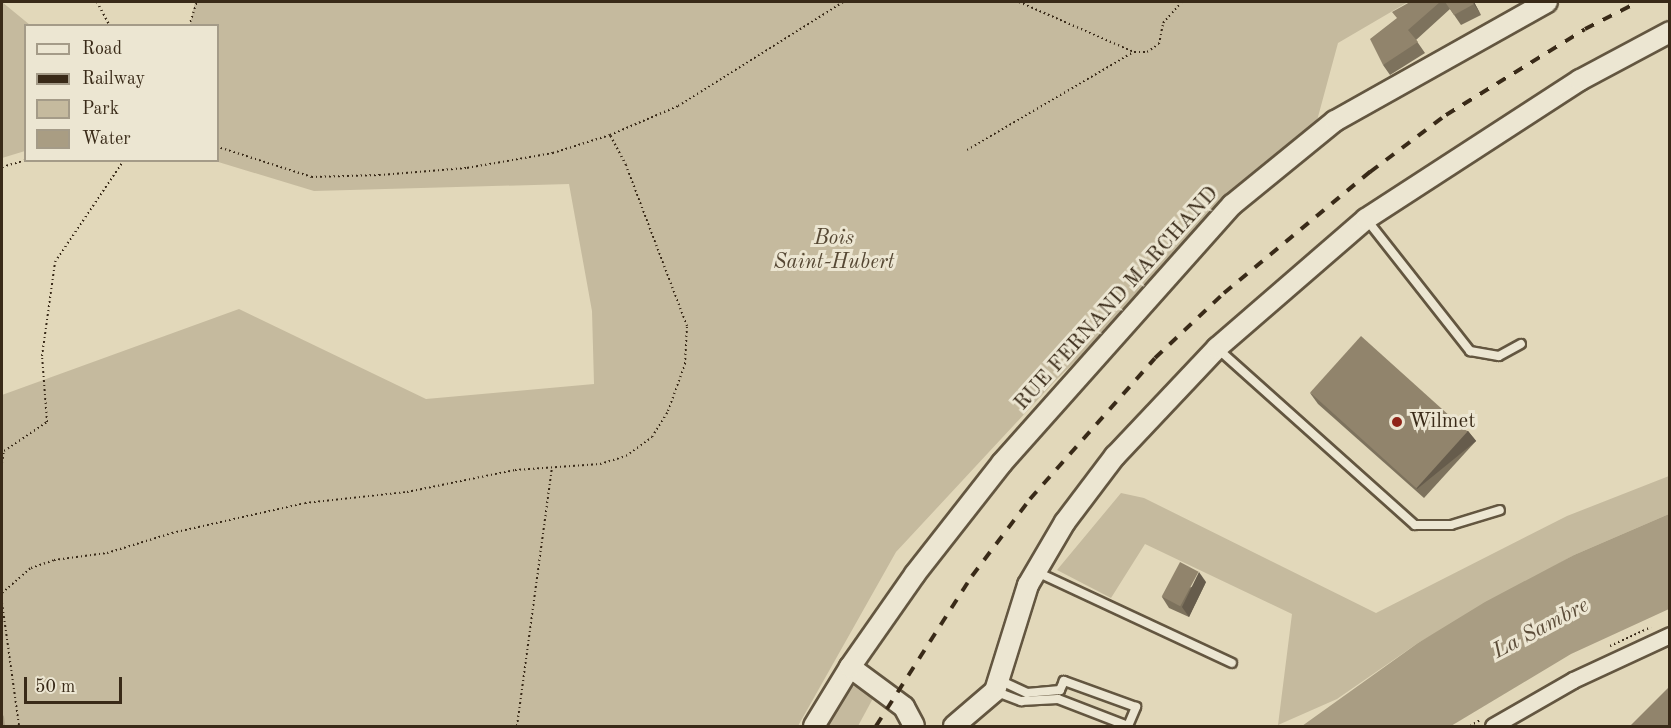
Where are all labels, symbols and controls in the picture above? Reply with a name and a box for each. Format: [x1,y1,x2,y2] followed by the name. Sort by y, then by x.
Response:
[24,24,219,162] legend
[82,40,122,58] text: Road
[82,70,145,88] text: Railway
[82,100,119,118] text: Park
[82,130,131,148] text: Water
[1010,182,1224,416] street label: RUE FERNAND MARCHAND
[773,226,895,276] park label: Bois Saint-Hubert
[1409,409,1476,435] place label: Wilmet
[1390,415,1404,429] marker: Wilmet
[1488,593,1594,665] water label: La Sambre
[27,665,124,703] scale bar
[35,678,75,696] text: 50 m

